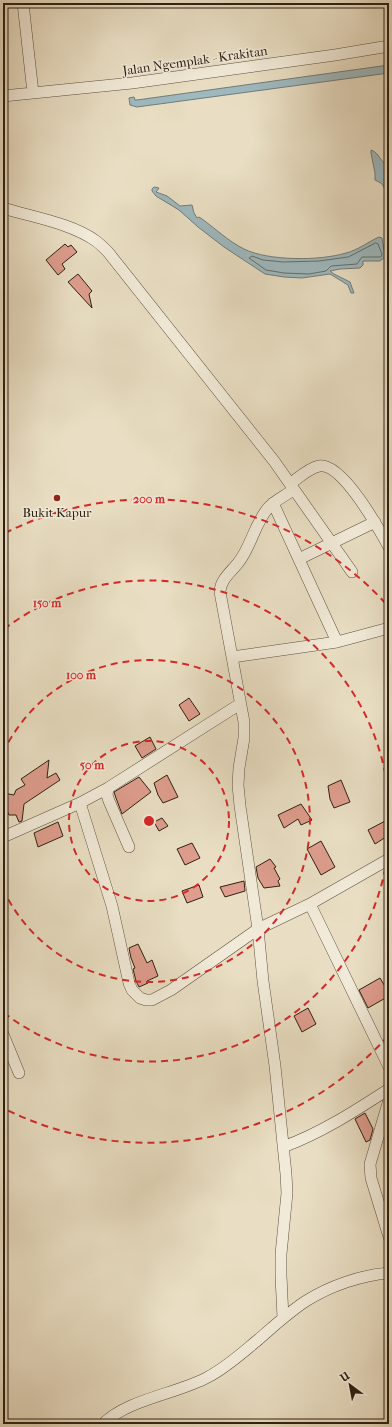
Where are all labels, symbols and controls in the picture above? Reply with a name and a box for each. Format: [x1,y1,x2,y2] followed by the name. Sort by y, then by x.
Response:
[121,43,269,78] street label: Jalan Ngemplak - Krakitan
[133,492,166,506] text: 200 m
[52,493,62,503] marker: Bukit Kapur
[22,505,92,520] place label: Bukit Kapur
[33,596,62,610] text: 150 m
[66,668,97,682] text: 100 m
[80,758,105,772] text: 50 m
[142,814,156,828] centre of rings
[330,1365,370,1405] north arrow
[337,1369,352,1385] text: U

